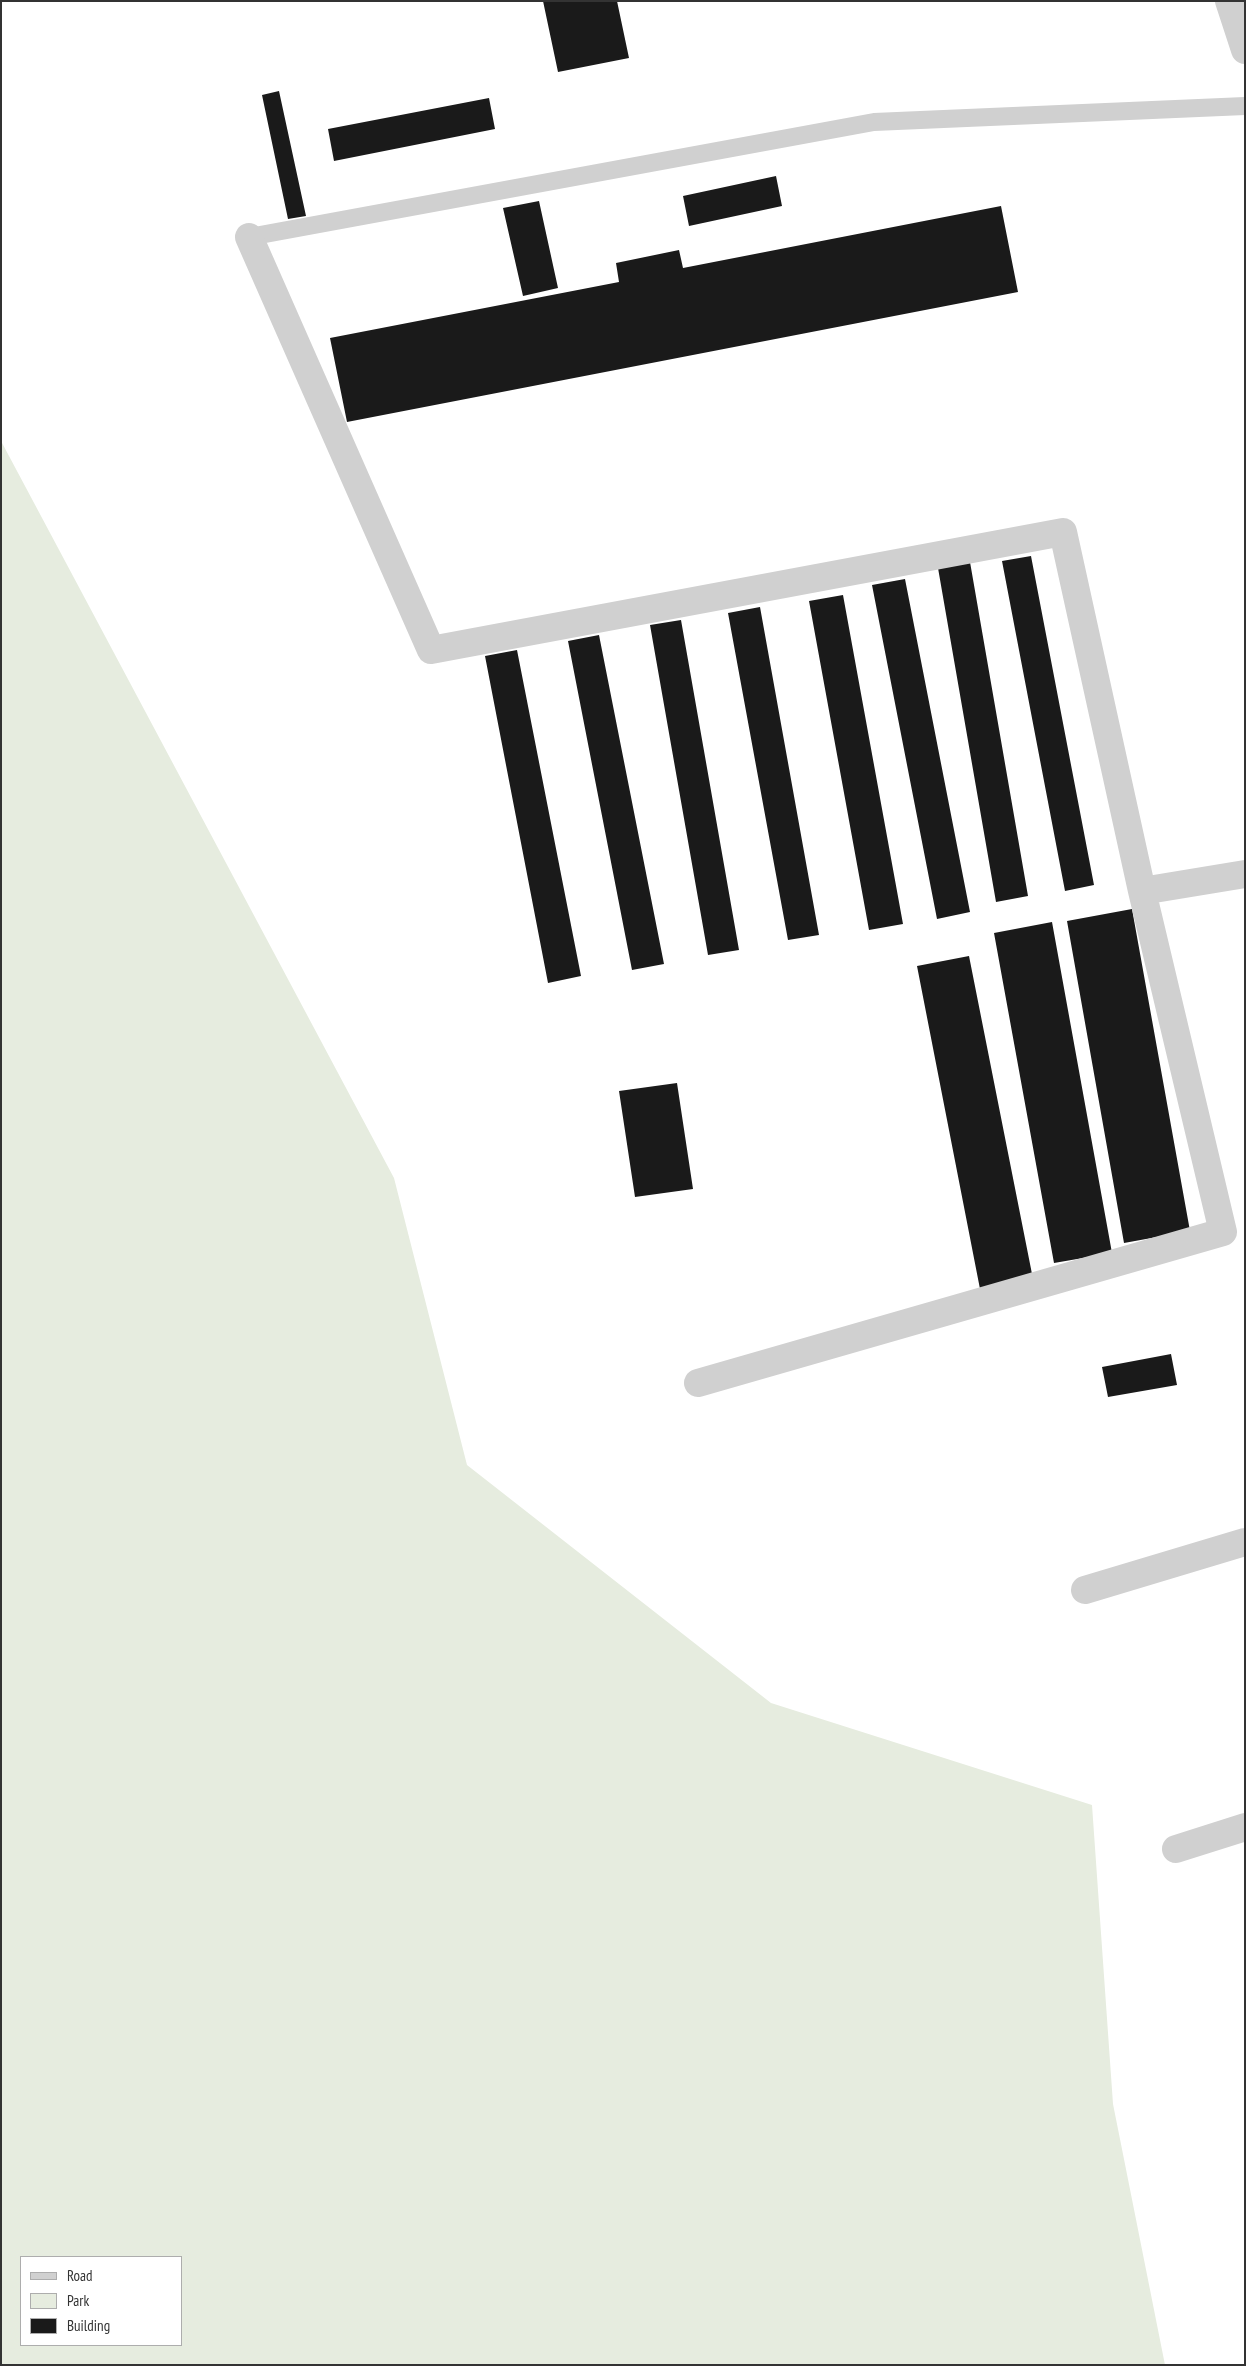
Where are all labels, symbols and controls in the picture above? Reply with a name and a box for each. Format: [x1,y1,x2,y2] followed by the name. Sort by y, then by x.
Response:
[20,2256,182,2346] legend
[67,2266,93,2285] text: Road
[67,2291,89,2310] text: Park
[67,2316,110,2335] text: Building

